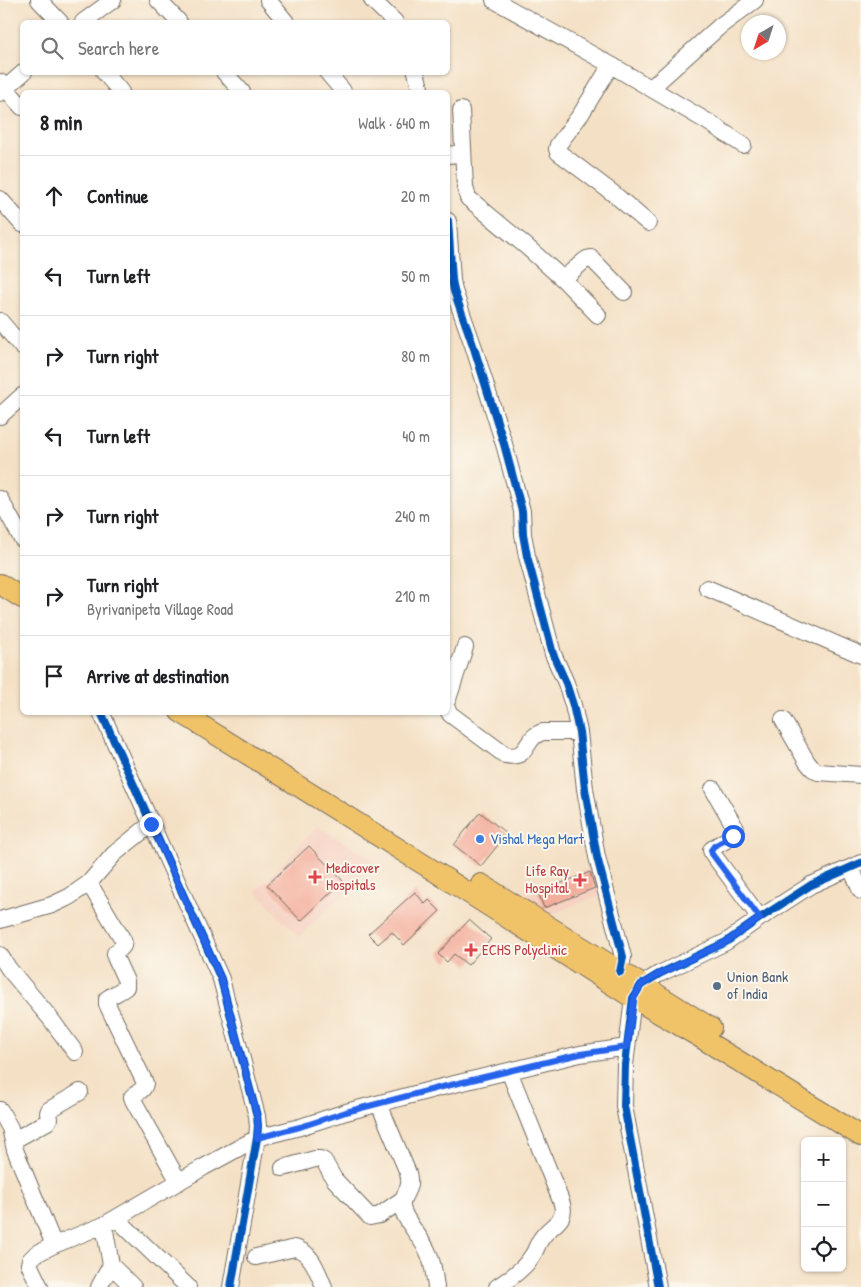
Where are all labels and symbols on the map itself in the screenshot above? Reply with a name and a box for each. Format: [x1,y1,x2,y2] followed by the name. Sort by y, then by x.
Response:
[741,15,786,60] north arrow
[140,813,163,836] route end
[722,825,745,848] route start
[490,828,585,849] place label: Vishal Mega Mart
[474,833,486,845] marker: Vishal Mega Mart
[326,857,380,895] place label: Medicover Hospitals
[525,860,569,898] place label: Life Ray Hospital
[308,870,322,884] marker: Medicover Hospitals
[573,873,587,887] marker: Life Ray Hospital
[482,939,567,960] place label: ECHS Polyclinic
[464,943,478,957] marker: ECHS Polyclinic
[727,966,788,1004] place label: Union Bank of India
[711,980,723,992] marker: Union Bank of India

